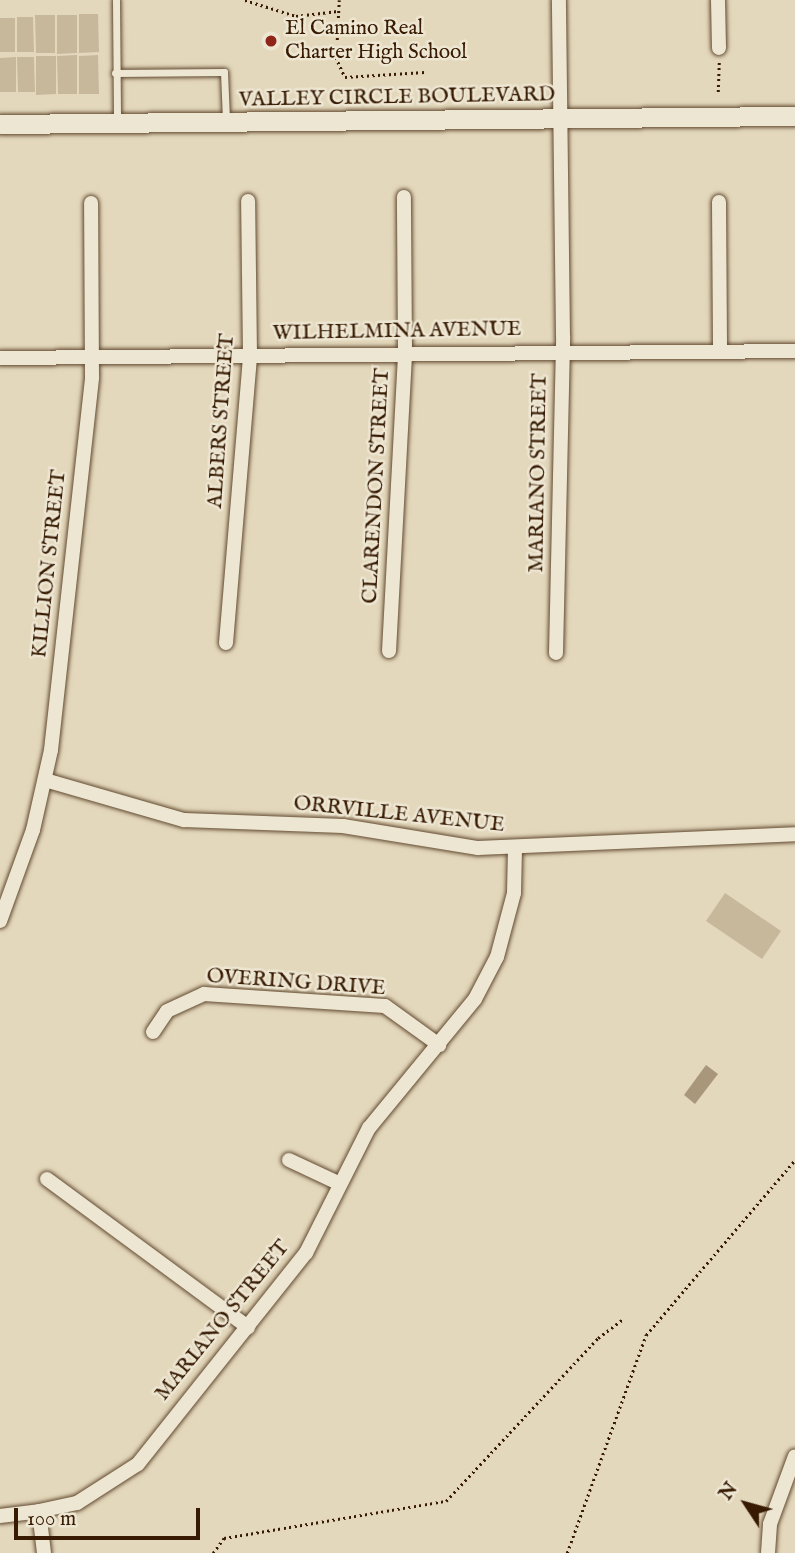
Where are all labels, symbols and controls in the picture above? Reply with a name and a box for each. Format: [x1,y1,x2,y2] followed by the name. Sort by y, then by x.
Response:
[285,16,467,66] place label: El Camino Real Charter High School
[263,33,279,49] marker: El Camino Real Charter High School
[239,83,555,113] street label: VALLEY CIRCLE BOULEVARD
[272,317,522,347] street label: WILHELMINA AVENUE
[203,333,241,509] street label: ALBERS STREET
[358,368,396,604] street label: CLARENDON STREET
[525,373,553,573] street label: MARIANO STREET
[28,469,72,659] street label: KILLION STREET
[292,791,506,839] street label: ORRVILLE AVENUE
[206,964,386,1002] street label: OVERING DRIVE
[151,1236,295,1406] street label: MARIANO STREET
[711,1469,781,1539] north arrow
[714,1478,744,1505] text: N
[18,1494,203,1538] scale bar
[27,1506,76,1533] text: 100 m

